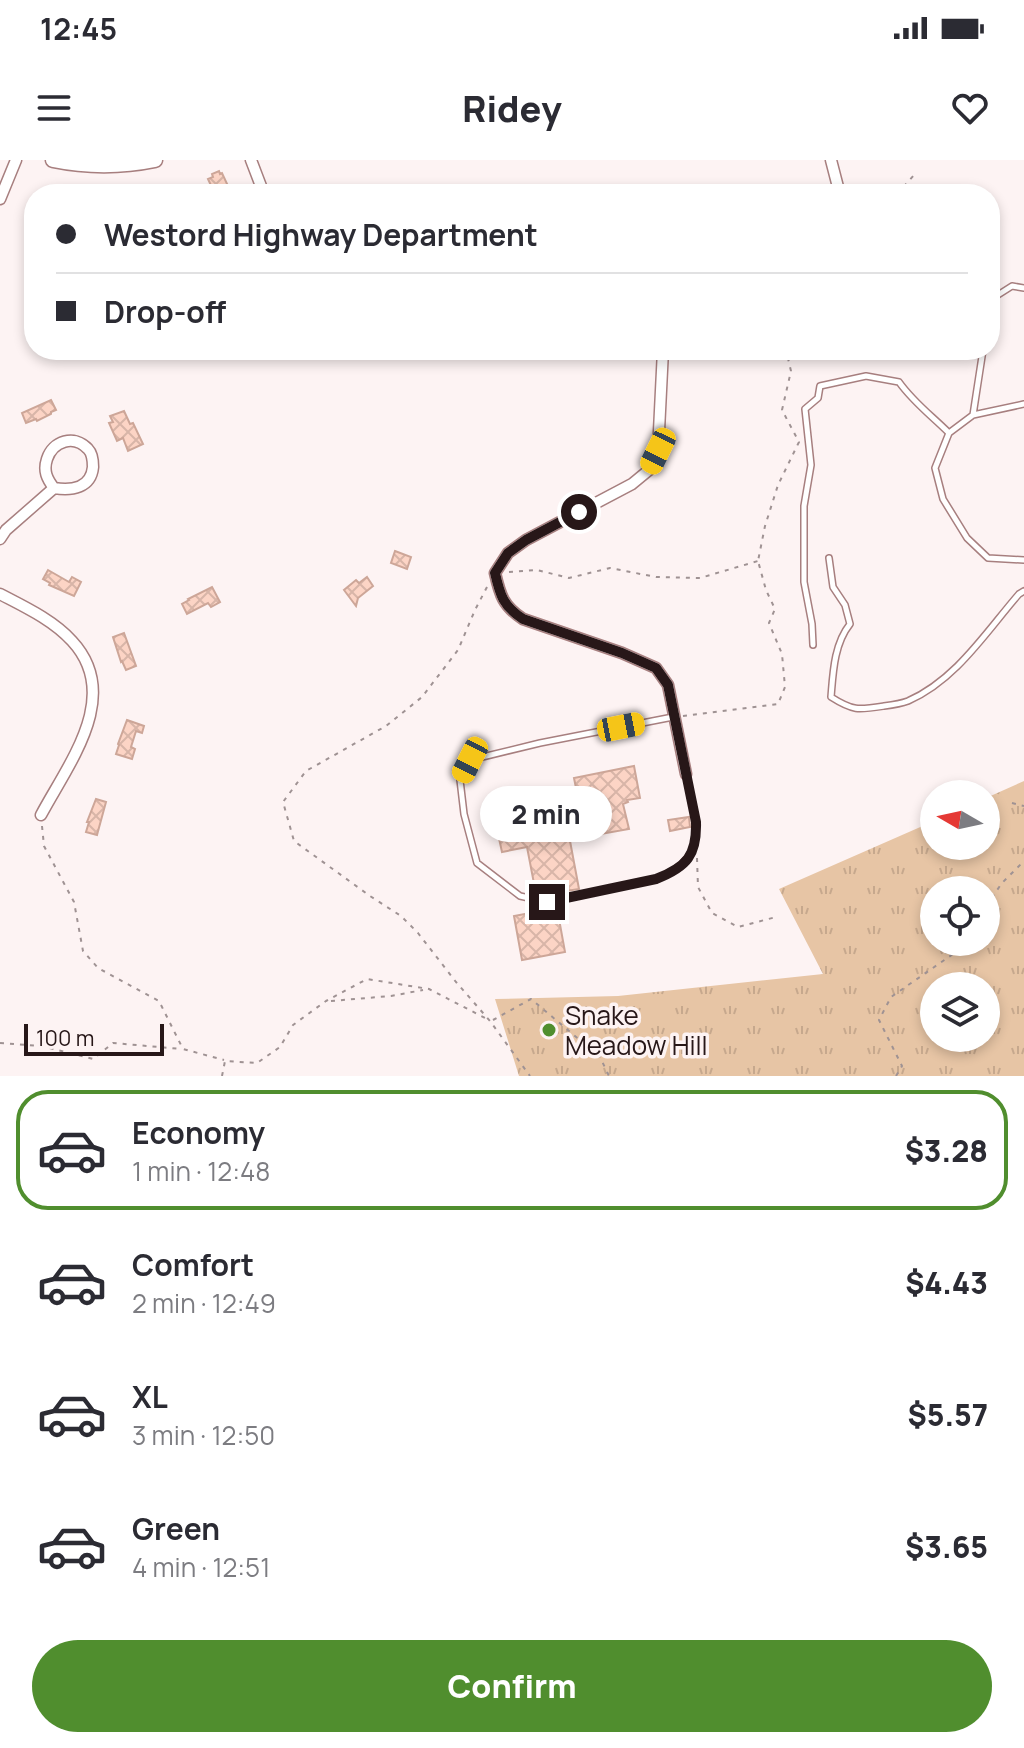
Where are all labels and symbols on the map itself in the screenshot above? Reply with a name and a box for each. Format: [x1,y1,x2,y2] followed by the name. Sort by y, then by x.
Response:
[637,424,679,478] car
[561,494,597,530] route start
[595,711,647,743] car
[448,733,492,787] car
[920,780,1000,860] north arrow
[481,786,613,842] callout: 2 min
[529,884,565,920] route end
[565,997,708,1063] place label: Snake Meadow Hill
[24,1020,164,1056] scale bar
[540,1021,558,1039] marker: Snake Meadow Hill

